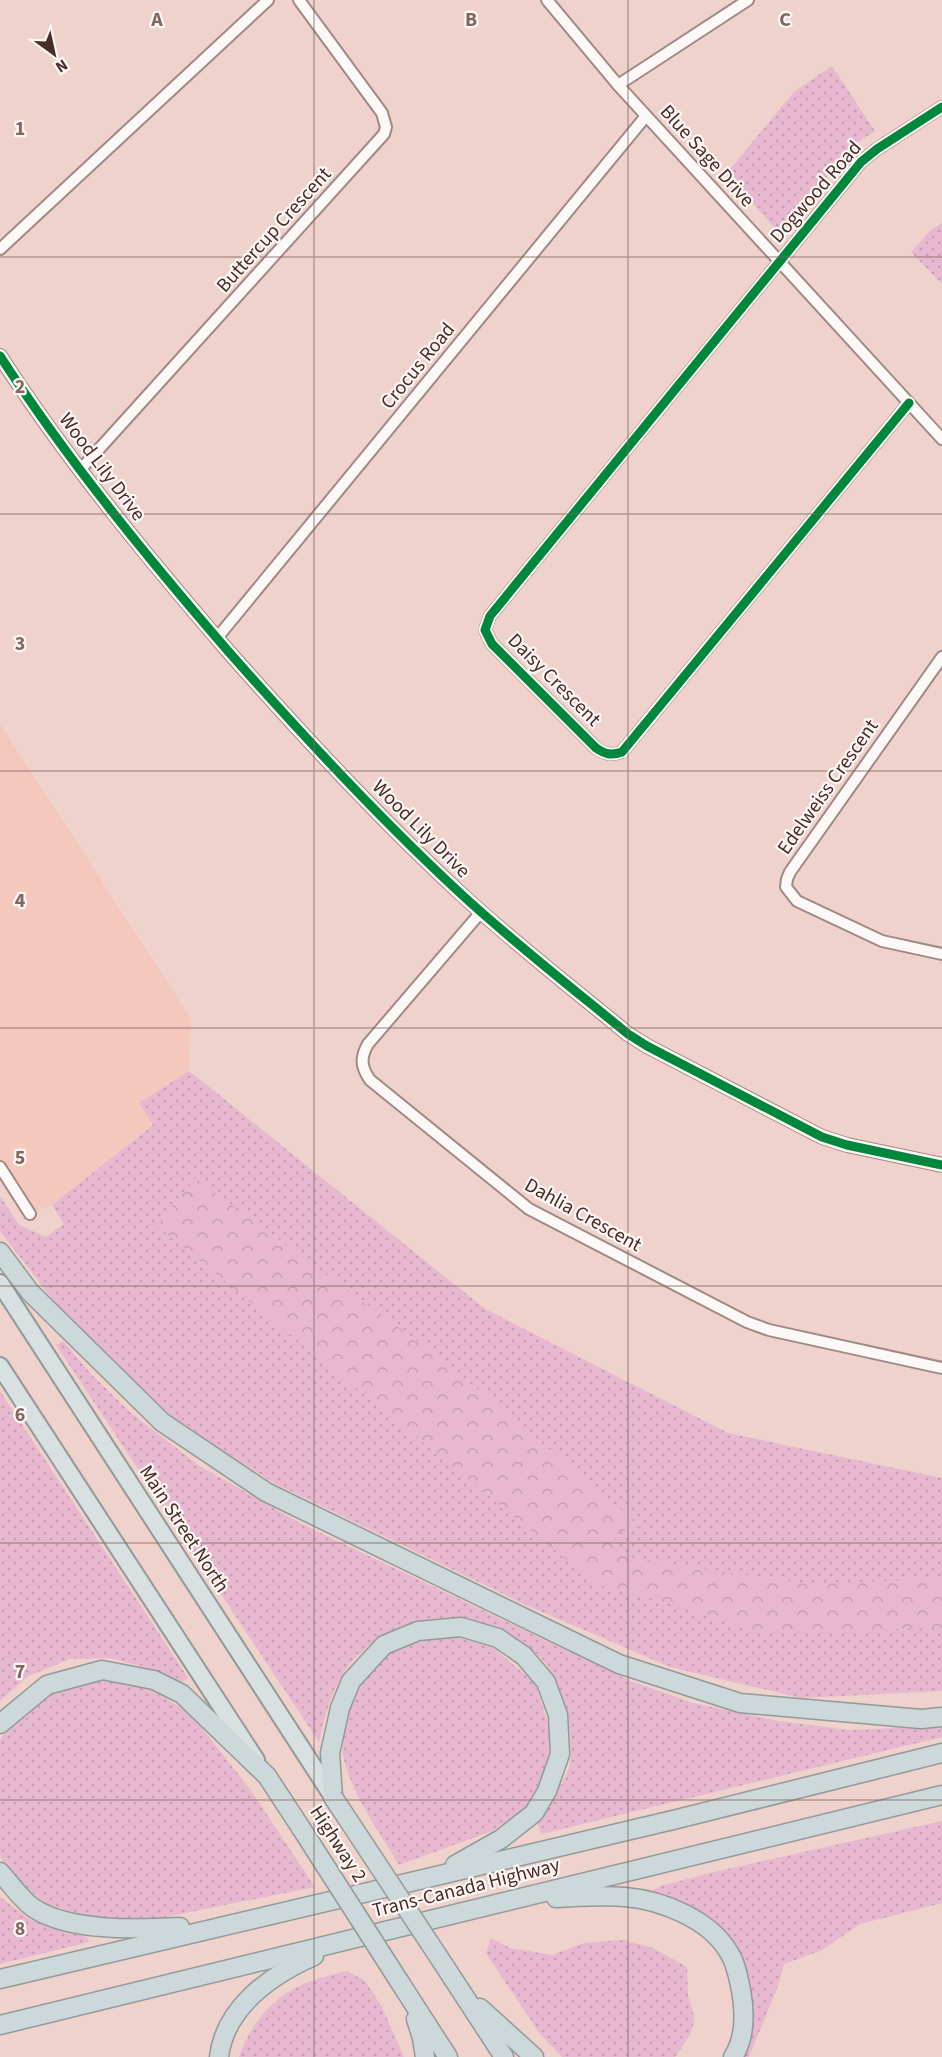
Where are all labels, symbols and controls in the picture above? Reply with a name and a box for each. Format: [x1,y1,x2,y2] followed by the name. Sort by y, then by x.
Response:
[150,6,163,34] text: A
[465,6,477,34] text: B
[779,6,791,34] text: C
[24,24,84,84] north arrow
[51,54,72,78] text: N
[653,99,761,214] street label: Blue Sage Drive
[15,115,25,143] text: 1
[764,135,868,249] street label: Dogwood Road
[210,161,338,299] street label: Buttercup Crescent
[374,317,462,415] street label: Crocus Road
[15,373,25,401] text: 2
[52,407,152,527] street label: Wood Lily Drive
[501,627,607,733] street label: Daisy Crescent
[15,630,25,658] text: 3
[771,714,885,860] street label: Edelweiss Crescent
[366,774,477,885] street label: Wood Lily Drive
[15,887,26,915] text: 4
[15,1144,25,1172] text: 5
[519,1171,647,1259] street label: Dahlia Crescent
[15,1401,25,1429] text: 6
[132,1460,236,1598] street label: Main Street North
[15,1658,25,1686] text: 7
[303,1800,373,1888] street label: Highway 2
[369,1851,563,1925] street label: Trans-Canada Highway
[15,1915,25,1943] text: 8

